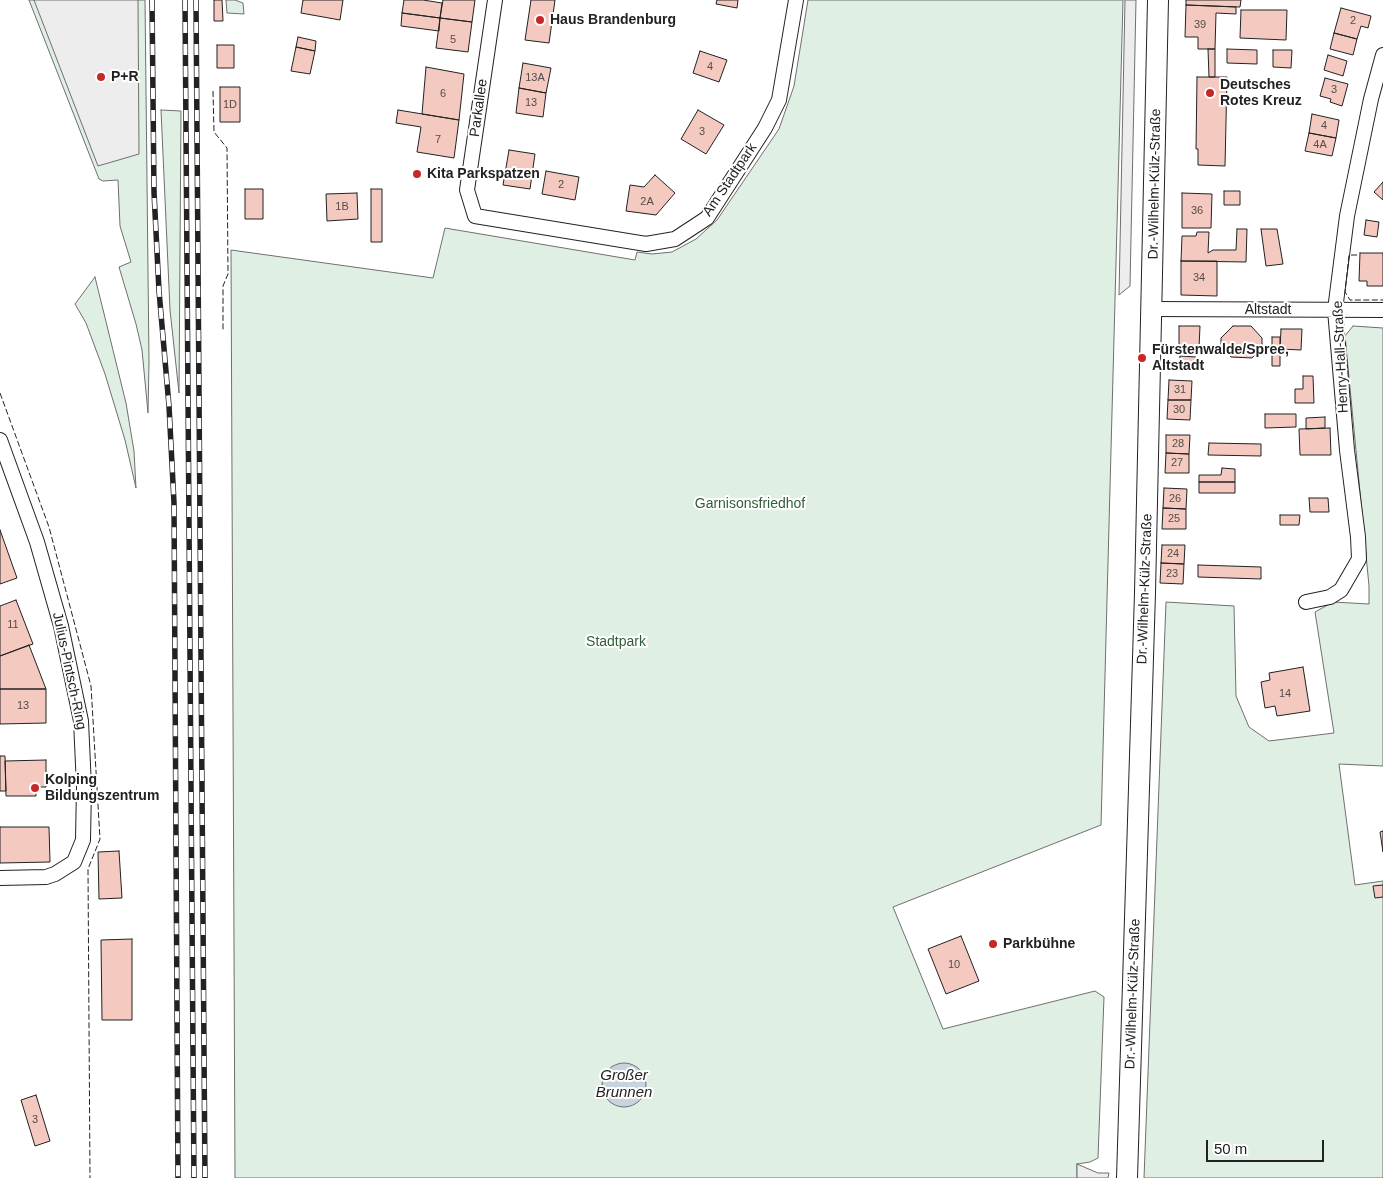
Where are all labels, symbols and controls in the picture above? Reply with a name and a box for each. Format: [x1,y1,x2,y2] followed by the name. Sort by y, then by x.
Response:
[550,12,676,28] place label: Haus Brandenburg
[534,14,546,26] marker: Haus Brandenburg
[1350,14,1356,28] house number: 2
[1194,18,1206,32] house number: 39
[450,33,456,47] house number: 5
[707,60,713,74] house number: 4
[111,69,139,85] place label: P+R
[95,71,107,83] marker: P+R
[525,71,545,85] house number: 13A
[1220,77,1302,110] place label: Deutsches Rotes Kreuz
[467,78,491,138] street label: Parkallee
[1331,83,1337,97] house number: 3
[440,87,446,101] house number: 6
[1204,87,1216,99] marker: Deutsches Rotes Kreuz
[525,96,537,110] house number: 13
[223,98,237,112] house number: 1D
[1145,108,1165,260] street label: Dr.-Wilhelm-Külz-Straße
[1321,119,1327,133] house number: 4
[699,125,705,139] house number: 3
[435,133,441,147] house number: 7
[1313,138,1327,152] house number: 4A
[699,140,761,220] street label: Am Stadtpark
[427,166,540,182] place label: Kita Parkspatzen
[411,168,423,180] marker: Kita Parkspatzen
[558,178,564,192] house number: 2
[640,195,654,209] house number: 2A
[335,200,349,214] house number: 1B
[1191,204,1203,218] house number: 36
[1193,271,1205,285] house number: 34
[1330,300,1352,414] street label: Henry-Hall-Straße
[1245,302,1291,318] street label: Altstadt
[1152,342,1289,374] place label: Fürstenwalde/Spree, Altstadt
[1136,352,1148,364] marker: Fürstenwalde/Spree, Altstadt
[1174,383,1186,397] house number: 31
[1173,403,1185,417] house number: 30
[1172,437,1184,451] house number: 28
[1171,456,1183,470] house number: 27
[1169,492,1181,506] house number: 26
[695,496,805,512] park label: Garnisonsfriedhof
[1168,512,1180,526] house number: 25
[1134,513,1156,665] street label: Dr.-Wilhelm-Külz-Straße
[1167,547,1179,561] house number: 24
[1166,567,1178,581] house number: 23
[48,611,90,731] street label: Julius-Pintsch-Ring
[7,618,19,632] house number: 11
[586,634,646,650] park label: Stadtpark
[1279,687,1291,701] house number: 14
[17,699,29,713] house number: 13
[45,772,159,804] place label: Kolping Bildungszentrum
[29,782,41,794] marker: Kolping Bildungszentrum
[1122,918,1144,1070] street label: Dr.-Wilhelm-Külz-Straße
[1003,936,1075,952] place label: Parkbühne
[987,938,999,950] marker: Parkbühne
[948,958,960,972] house number: 10
[596,1067,652,1102] water label: Großer Brunnen
[32,1113,38,1127] house number: 3
[1208,1130,1326,1162] scale bar
[1214,1140,1247,1157] text: 50 m

